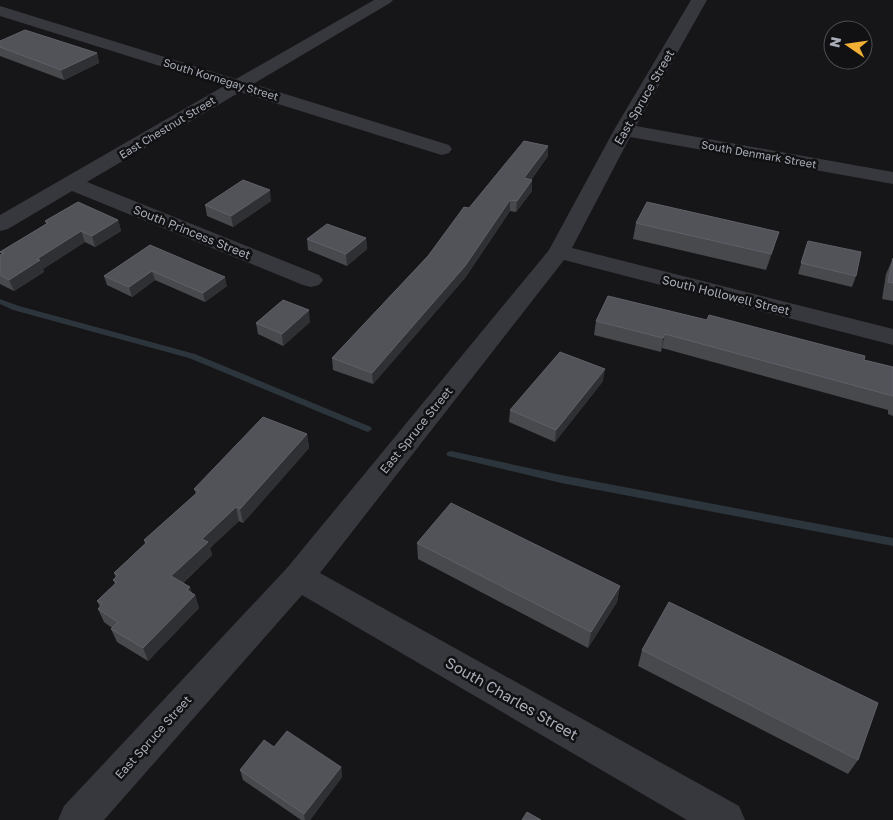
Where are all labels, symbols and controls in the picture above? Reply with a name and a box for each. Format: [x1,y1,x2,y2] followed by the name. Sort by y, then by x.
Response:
[823,20,873,70] north arrow
[825,35,844,49] text: N
[611,47,677,147] street label: East Spruce Street
[162,55,280,103] street label: South Kornegay Street
[117,93,217,161] street label: East Chestnut Street
[700,137,818,171] street label: South Denmark Street
[131,202,253,262] street label: South Princess Street
[661,272,792,318] street label: South Hollowell Street
[376,383,456,476] street label: East Spruce Street
[443,653,581,743] street label: South Charles Street
[112,692,195,782] street label: East Spruce Street

